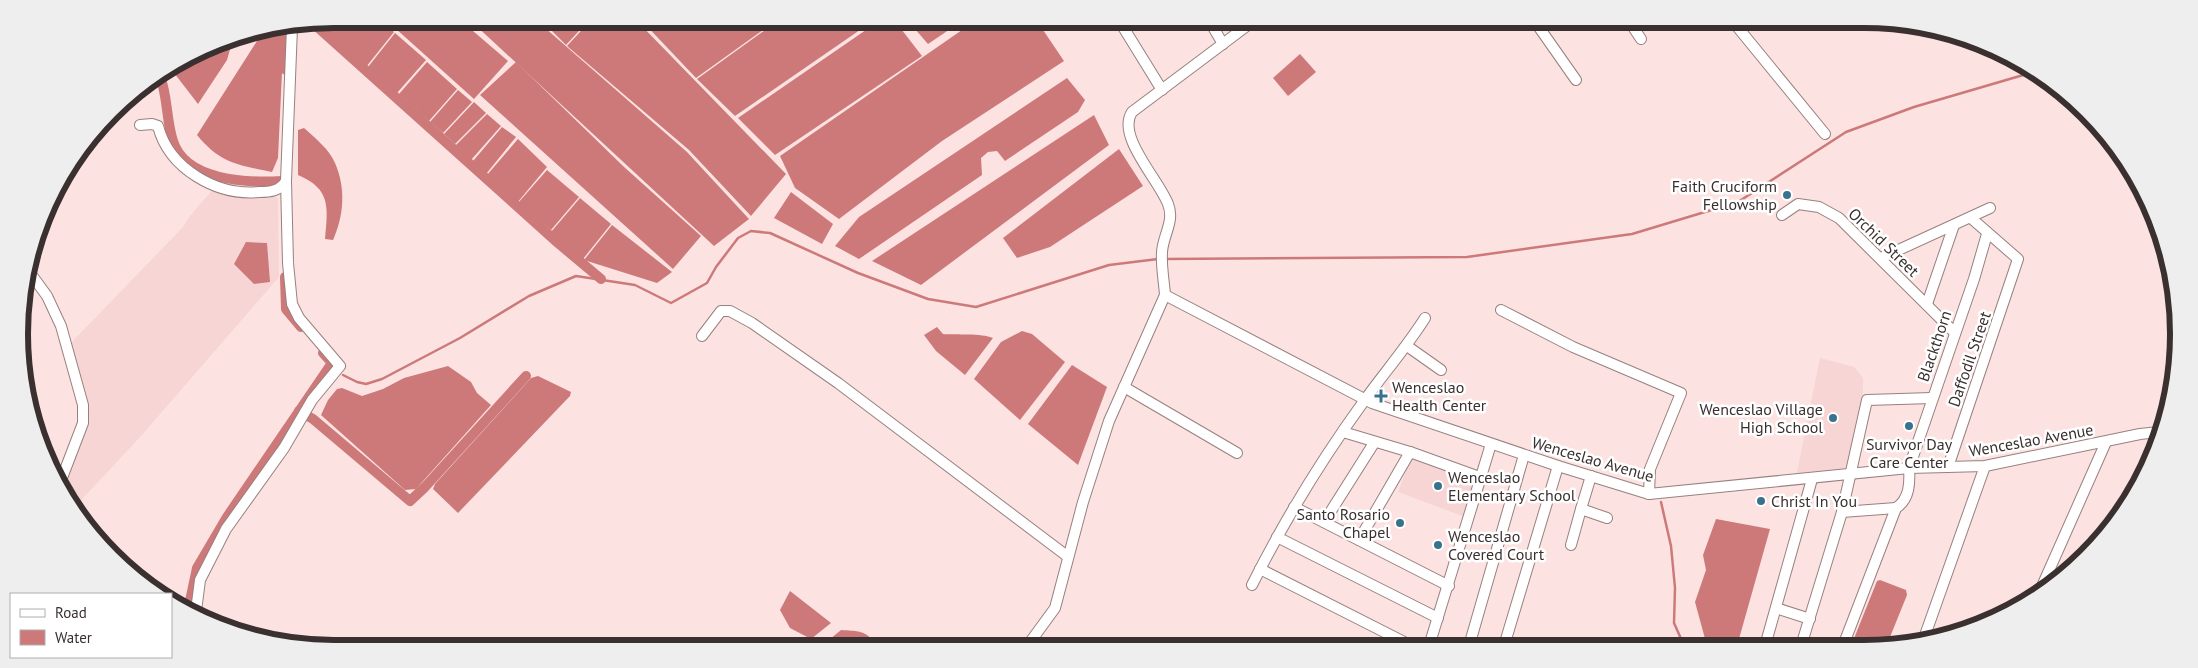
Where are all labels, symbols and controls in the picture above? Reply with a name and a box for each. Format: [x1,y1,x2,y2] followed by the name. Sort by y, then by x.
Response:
[1672,176,1777,214] place label: Faith Cruciform Fellowship
[1781,189,1793,201] marker: Faith Cruciform Fellowship
[1845,203,1924,281] street label: Orchid Street
[1913,308,1955,384] street label: Blackthorn
[1943,308,1995,409] street label: Daffodil Street
[1392,377,1487,415] place label: Wenceslao Health Center
[1374,389,1388,403] marker: Wenceslao Health Center
[1699,399,1823,437] place label: Wenceslao Village High School
[1827,412,1839,424] marker: Wenceslao Village High School
[1967,419,2095,461] street label: Wenceslao Avenue
[1903,420,1915,432] marker: Survivor Day Care Center
[1530,432,1656,486] street label: Wenceslao Avenue
[1866,434,1953,472] place label: Survivor Day Care Center
[1448,467,1576,505] place label: Wenceslao Elementary School
[1432,480,1444,492] marker: Wenceslao Elementary School
[1771,491,1857,511] place label: Christ In You
[1755,495,1767,507] marker: Christ In You
[1296,504,1390,542] place label: Santo Rosario Chapel
[1394,517,1406,529] marker: Santo Rosario Chapel
[1448,526,1545,564] place label: Wenceslao Covered Court
[1432,539,1444,551] marker: Wenceslao Covered Court
[10,593,172,658] legend
[55,603,87,622] text: Road
[55,628,92,647] text: Water

